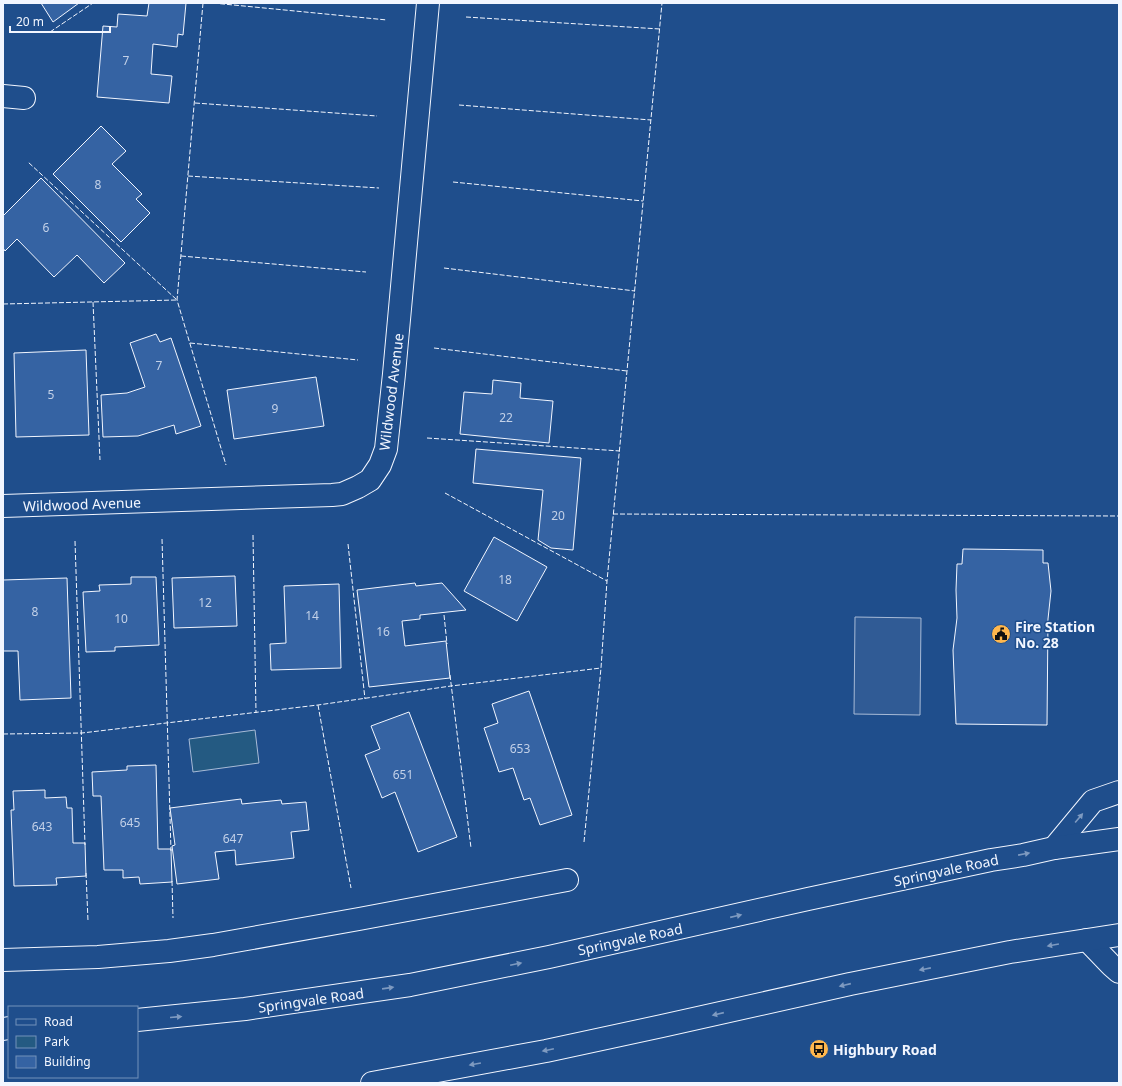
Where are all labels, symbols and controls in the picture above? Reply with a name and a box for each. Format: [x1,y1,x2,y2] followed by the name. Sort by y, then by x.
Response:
[10,8,110,34] scale bar
[16,13,44,30] text: 20 m
[123,52,130,69] house number: 7
[95,176,102,193] house number: 8
[43,219,50,236] house number: 6
[374,332,408,452] street label: Wildwood Avenue
[156,357,163,374] house number: 7
[48,386,55,403] house number: 5
[272,400,279,417] house number: 9
[499,409,513,426] house number: 22
[23,492,141,516] street label: Wildwood Avenue
[551,507,565,524] house number: 20
[498,571,512,588] house number: 18
[198,594,212,611] house number: 12
[32,603,39,620] house number: 8
[305,607,319,624] house number: 14
[114,610,128,627] house number: 10
[1015,617,1095,652] place label: Fire Station No. 28
[376,623,390,640] house number: 16
[990,623,1012,645] public building icon: Fire Station No. 28
[510,740,530,757] house number: 653
[393,766,413,783] house number: 651
[1075,812,1084,823] one-way arrow
[120,814,140,831] house number: 645
[32,818,52,835] house number: 643
[223,830,243,847] house number: 647
[892,850,1000,890] street label: Springvale Road
[1018,851,1030,857] one-way arrow
[730,912,742,918] one-way arrow
[576,919,684,959] street label: Springvale Road
[1047,943,1059,949] one-way arrow
[509,961,522,967] one-way arrow
[919,967,931,973] one-way arrow
[838,982,851,988] one-way arrow
[257,983,365,1017] street label: Springvale Road
[382,985,394,991] one-way arrow
[8,1006,138,1078] legend
[712,1011,724,1017] one-way arrow
[44,1013,73,1030] text: Road
[170,1013,182,1020] one-way arrow
[44,1033,70,1050] text: Park
[808,1038,830,1060] bus stop icon: Highbury Road
[833,1040,937,1059] place label: Highbury Road
[542,1048,554,1054] one-way arrow
[44,1053,91,1070] text: Building
[468,1062,481,1068] one-way arrow

